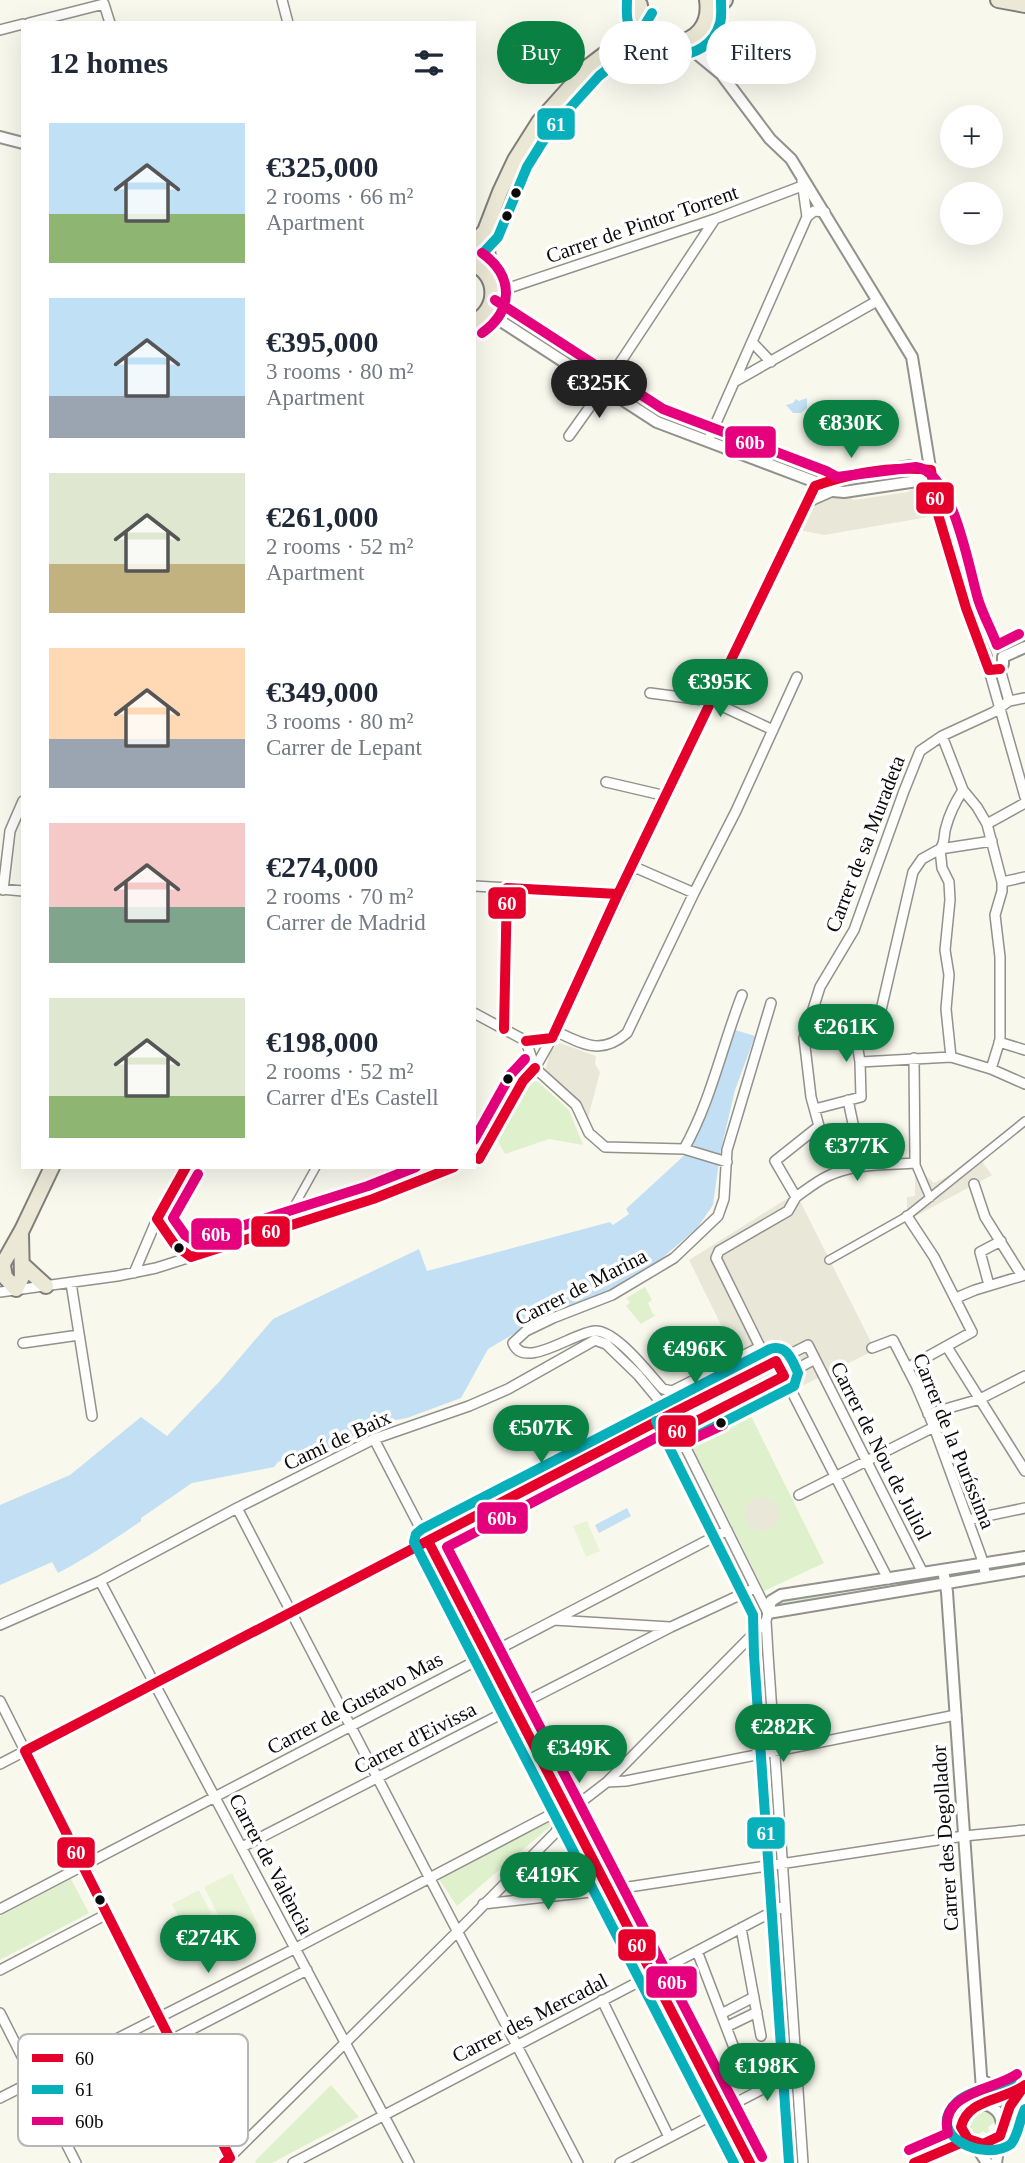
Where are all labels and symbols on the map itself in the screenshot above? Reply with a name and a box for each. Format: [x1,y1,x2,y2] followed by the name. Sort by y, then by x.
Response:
[536,107,576,141] line badge: 61
[547,114,566,135] text: 61
[543,180,741,268] street label: Carrer de Pintor Torrent
[509,186,523,200] unlabelled marker
[500,209,514,223] unlabelled marker
[550,360,648,420] pin: €325K
[802,400,900,460] pin: €830K
[724,425,777,459] line badge: 60b
[735,432,765,453] text: 60b
[915,481,955,515] line badge: 60
[926,488,945,509] text: 60
[671,660,769,719] pin: €395K
[820,752,910,936] street label: Carrer de sa Muradeta
[487,886,527,920] line badge: 60
[498,893,517,914] text: 60
[797,1004,895,1064] pin: €261K
[501,1072,515,1086] unlabelled marker
[808,1124,906,1183] pin: €377K
[250,1215,291,1248] line badge: 60
[190,1217,243,1251] line badge: 60b
[262,1221,281,1242] text: 60
[201,1224,231,1245] text: 60b
[172,1241,186,1255] unlabelled marker
[511,1243,651,1331] street label: Carrer de Marina
[646,1326,744,1386] pin: €496K
[908,1350,1000,1533] street label: Carrer de la Puríssima
[826,1358,937,1544] street label: Carrer de Nou de Juliol
[280,1405,395,1475] street label: Camí de Baix
[492,1406,590,1465] pin: €507K
[657,1414,697,1448] line badge: 60
[714,1416,728,1430] unlabelled marker
[668,1421,687,1442] text: 60
[476,1501,529,1535] line badge: 60b
[487,1508,517,1529] text: 60b
[263,1647,447,1759] street label: Carrer de Gustavo Mas
[350,1697,481,1779] street label: Carrer d'Eivissa
[734,1704,832,1764] pin: €282K
[530,1726,628,1785] pin: €349K
[927,1744,963,1932] street label: Carrer des Degollador
[224,1790,319,1939] street label: Carrer de València
[746,1816,786,1850] line badge: 61
[757,1823,776,1844] text: 61
[56,1836,96,1869] line badge: 60
[67,1842,86,1863] text: 60
[499,1853,597,1912] pin: €419K
[93,1893,107,1907] unlabelled marker
[159,1916,257,1975] pin: €274K
[617,1928,657,1962] line badge: 60
[628,1935,647,1956] text: 60
[645,1965,698,1999] line badge: 60b
[448,1968,612,2068] street label: Carrer des Mercadal
[657,1972,687,1993] text: 60b
[18,2034,248,2146] legend
[718,2044,816,2103] pin: €198K
[75,2048,94,2069] text: 60
[75,2079,94,2100] text: 61
[75,2111,104,2132] text: 60b

